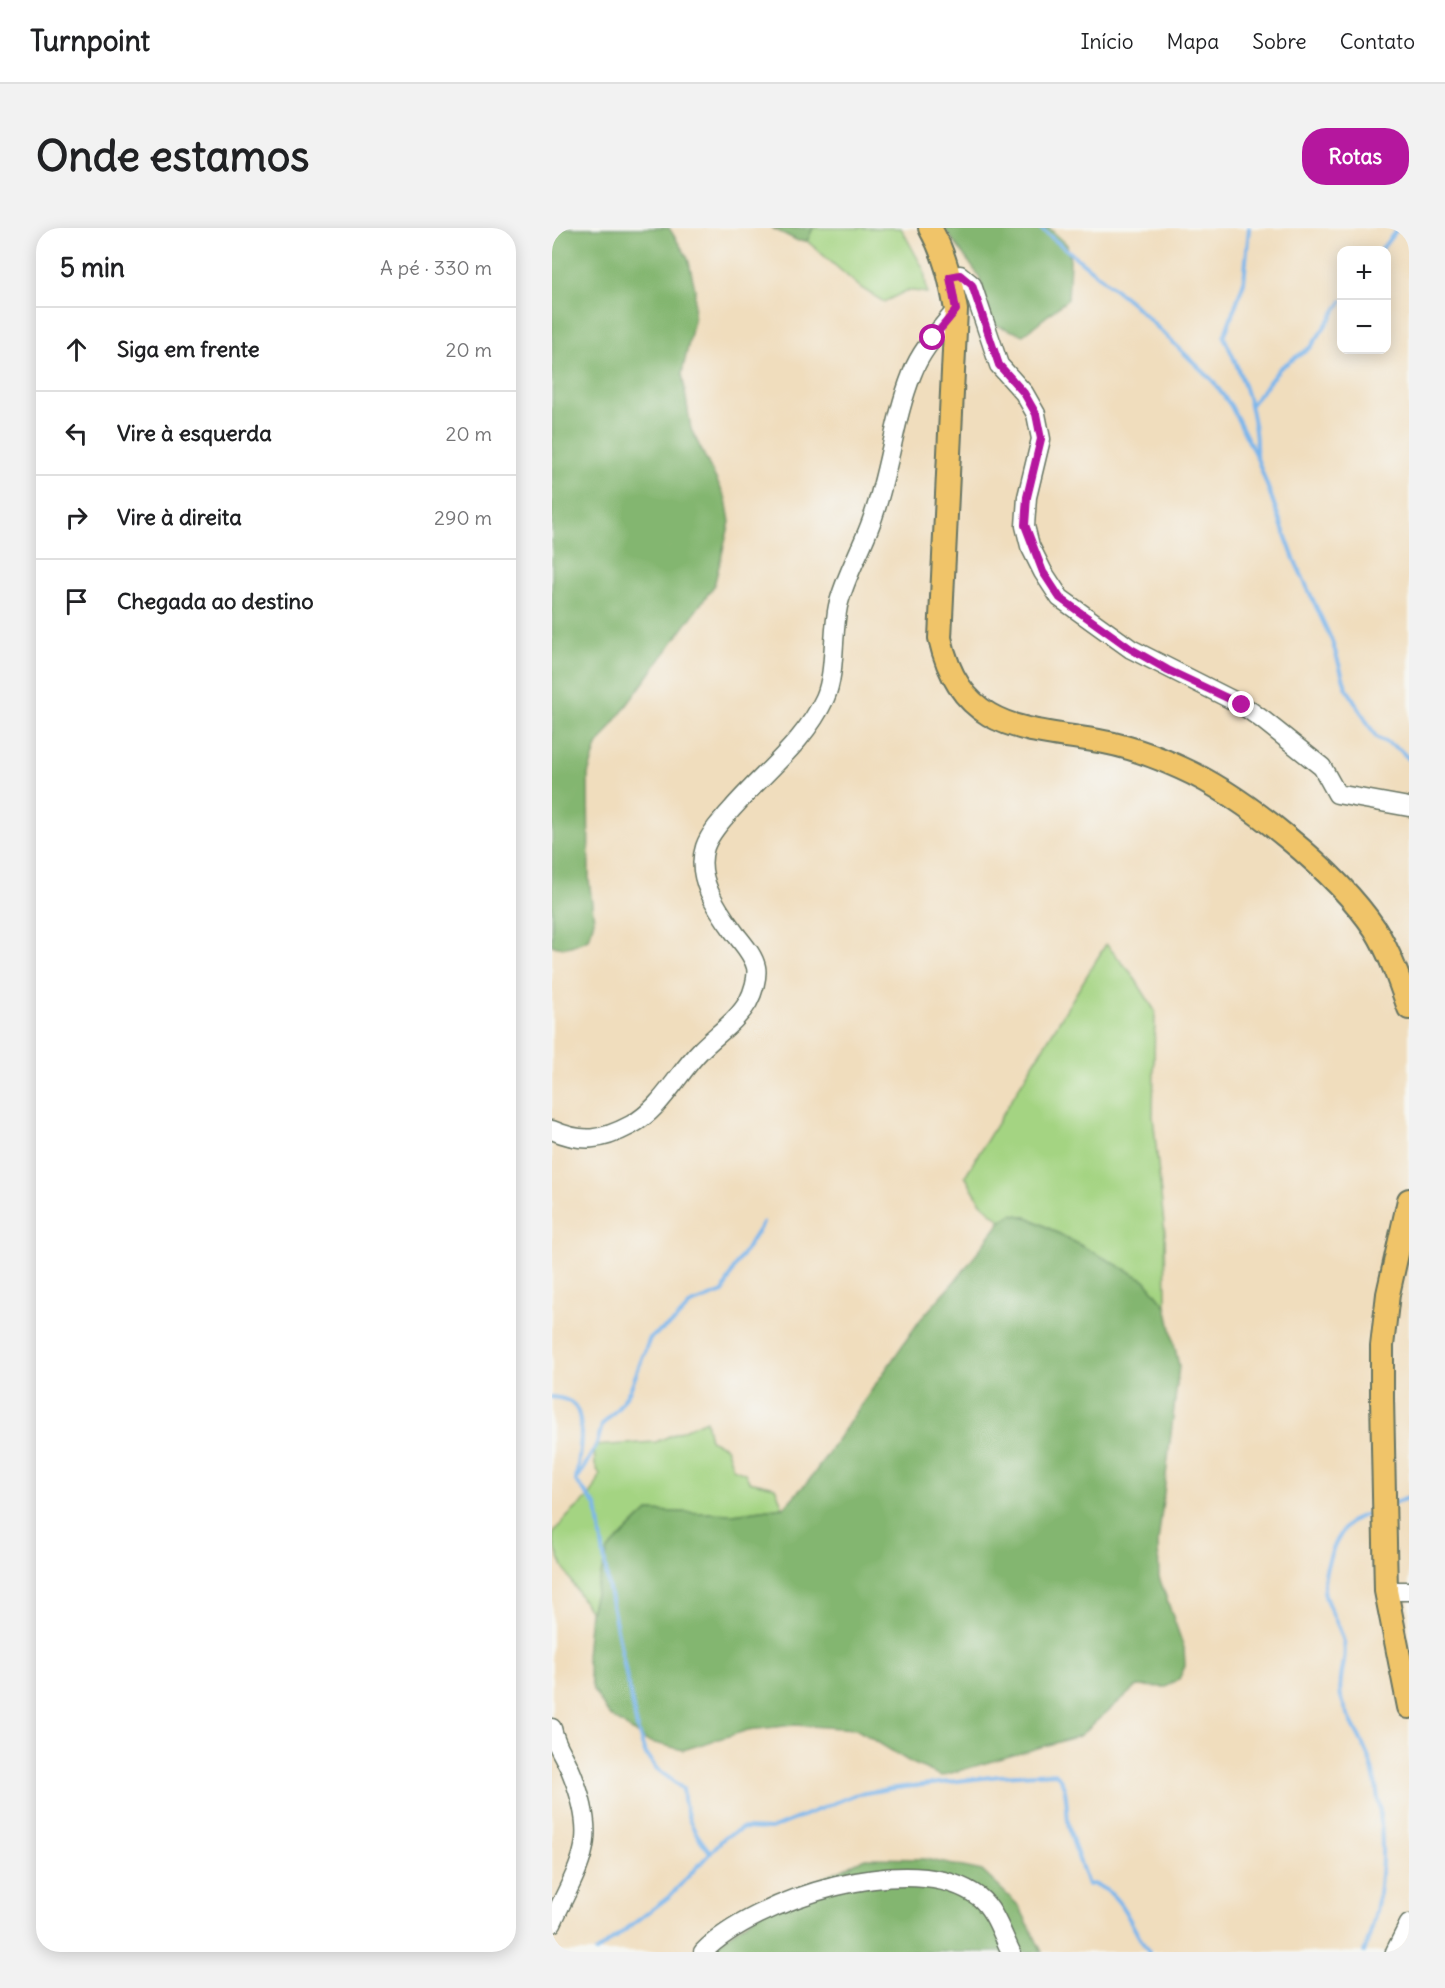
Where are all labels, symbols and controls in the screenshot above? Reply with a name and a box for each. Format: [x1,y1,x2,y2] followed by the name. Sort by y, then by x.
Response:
[30,23,150,59] text: Turnpoint
[1080,28,1134,55] text: Início
[1167,28,1219,55] text: Mapa
[1252,28,1307,55] text: Sobre
[1340,28,1415,55] text: Contato
[1302,128,1409,185] button: Rotas
[36,130,309,182] text: Onde estamos
[1337,246,1391,354] map controls
[1337,246,1391,300] button: +
[60,251,125,284] text: 5 min
[380,255,492,280] text: A pé · 330 m
[1337,300,1391,354] button: −
[919,324,945,350] route start
[60,333,93,366] icon: ahead
[117,335,260,363] text: Siga em frente
[446,337,492,362] text: 20 m
[60,417,93,450] icon: left
[117,419,272,447] text: Vire à esquerda
[446,421,492,446] text: 20 m
[60,501,93,534] icon: right
[117,503,242,531] text: Vire à direita
[434,505,492,530] text: 290 m
[60,585,93,618] icon: arrive
[117,587,314,615] text: Chegada ao destino
[1228,691,1254,717] route end

